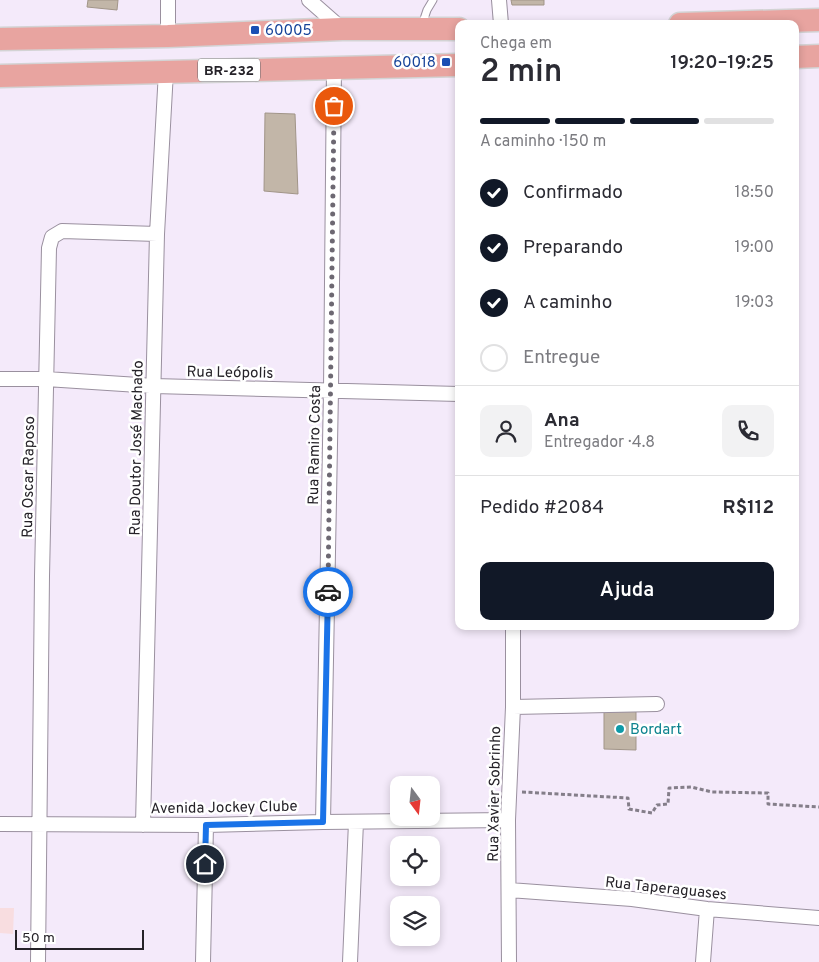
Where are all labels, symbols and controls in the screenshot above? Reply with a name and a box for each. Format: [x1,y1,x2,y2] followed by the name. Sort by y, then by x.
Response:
[265,22,312,41] place label: 60005
[249,24,261,36] marker: 60005
[480,34,552,54] text: Chega em
[670,51,774,75] text: 19:20–19:25
[480,53,562,93] text: 2 min
[393,54,436,73] place label: 60018
[440,56,452,68] marker: 60018
[198,58,260,82] road number: BR-232
[313,85,355,127] pin
[320,92,348,120] icon: bag
[480,132,606,152] text: A caminho · 150 m
[480,179,508,207] icon: check
[523,181,623,205] text: Confirmado
[734,183,774,203] text: 18:50
[480,234,508,262] icon: check
[523,236,623,260] text: Preparando
[734,238,774,258] text: 19:00
[480,289,508,317] icon: check
[523,291,612,315] text: A caminho
[735,293,774,313] text: 19:03
[523,346,600,370] text: Entregue
[126,360,149,536] street label: Rua Doutor José Machado
[186,363,273,384] street label: Rua Leópolis
[305,385,326,505] street label: Rua Ramiro Costa
[480,405,532,457] button: person
[722,405,774,457] button: phone
[544,409,579,433] text: Ana
[19,416,40,538] street label: Rua Oscar Raposo
[544,433,655,453] text: Entregador · 4.8
[480,496,604,520] text: Pedido #2084
[723,496,774,520] text: R$112
[480,562,774,620] button: Ajuda
[303,567,353,617] courier
[314,578,342,606] icon: car
[630,721,682,740] place label: Bordart
[614,723,626,735] marker: Bordart
[485,726,506,862] street label: Rua Xavier Sobrinho
[390,776,440,826] north arrow
[390,776,440,946] map controls
[150,798,298,819] street label: Avenida Jockey Clube
[390,836,440,886] button: locate
[184,843,226,885] pin
[191,850,219,878] icon: home
[604,874,728,905] street label: Rua Taperaguases
[390,896,440,946] button: layers
[15,927,144,950] scale bar
[22,930,55,947] text: 50 m

